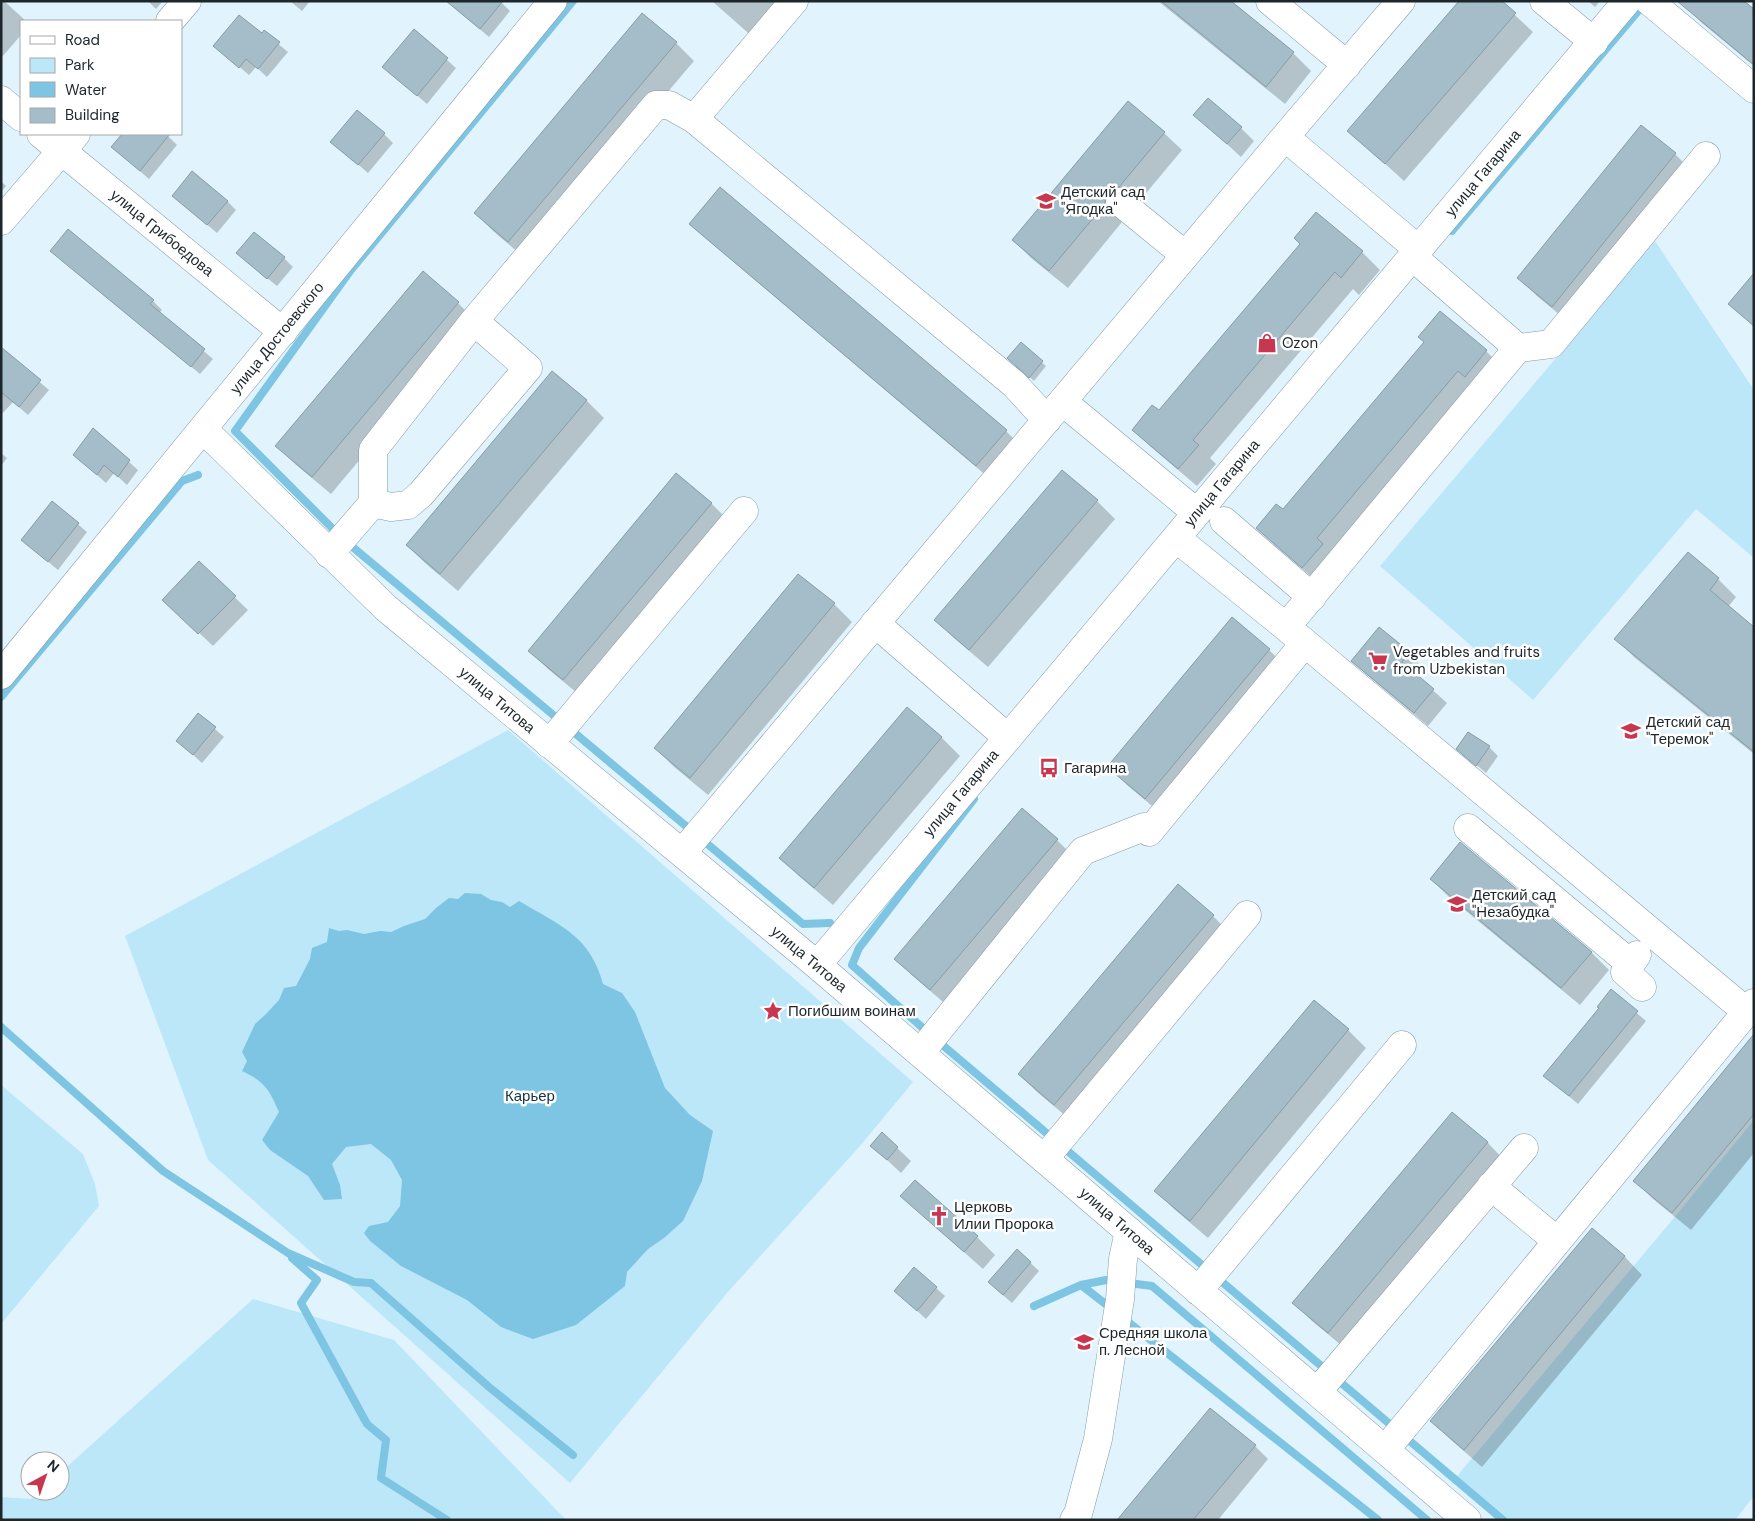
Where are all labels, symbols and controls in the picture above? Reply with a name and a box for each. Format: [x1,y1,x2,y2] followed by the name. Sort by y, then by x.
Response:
[20,20,182,135] legend
[65,30,100,50] text: Road
[65,55,95,75] text: Park
[65,80,107,100] text: Water
[65,105,120,125] text: Building
[1441,125,1526,221] street label: улица Гагарина
[1061,182,1145,219] place label: Детский сад "Ягодка"
[106,185,218,281] street label: улица Грибоедова
[1035,190,1057,212] school or university icon: Детский сад "Ягодка"
[226,278,328,398] street label: улица Достоевского
[1256,332,1278,354] shop icon: Ozon
[1282,333,1318,353] place label: Ozon
[1180,435,1265,531] street label: улица Гагарина
[1393,642,1540,679] place label: Vegetables and fruits from Uzbekistan
[1367,650,1389,672] supermarket icon: Vegetables and fruits from Uzbekistan
[455,662,540,738] street label: улица Титова
[1646,712,1730,749] place label: Детский сад "Теремок"
[1620,720,1642,742] school or university icon: Детский сад "Теремок"
[919,745,1004,841] street label: улица Гагарина
[1038,757,1060,779] bus stop icon: Гагарина
[1064,758,1127,778] place label: Гагарина
[1472,885,1556,922] place label: Детский сад "Незабудка"
[1446,893,1468,915] school or university icon: Детский сад "Незабудка"
[767,921,852,997] street label: улица Титова
[762,1000,784,1022] place icon: Погибшим воинам
[788,1001,916,1021] place label: Погибшим воинам
[505,1086,555,1106] park label: Карьер
[1075,1183,1159,1260] street label: улица Титова
[954,1197,1054,1234] place label: Церковь Илии Пророка
[928,1205,950,1227] church icon: Церковь Илии Пророка
[1099,1323,1208,1360] place label: Средняя школа п. Лесной
[1073,1331,1095,1353] school or university icon: Средняя школа п. Лесной
[20,1451,70,1501] north arrow
[44,1456,63,1476] text: N

